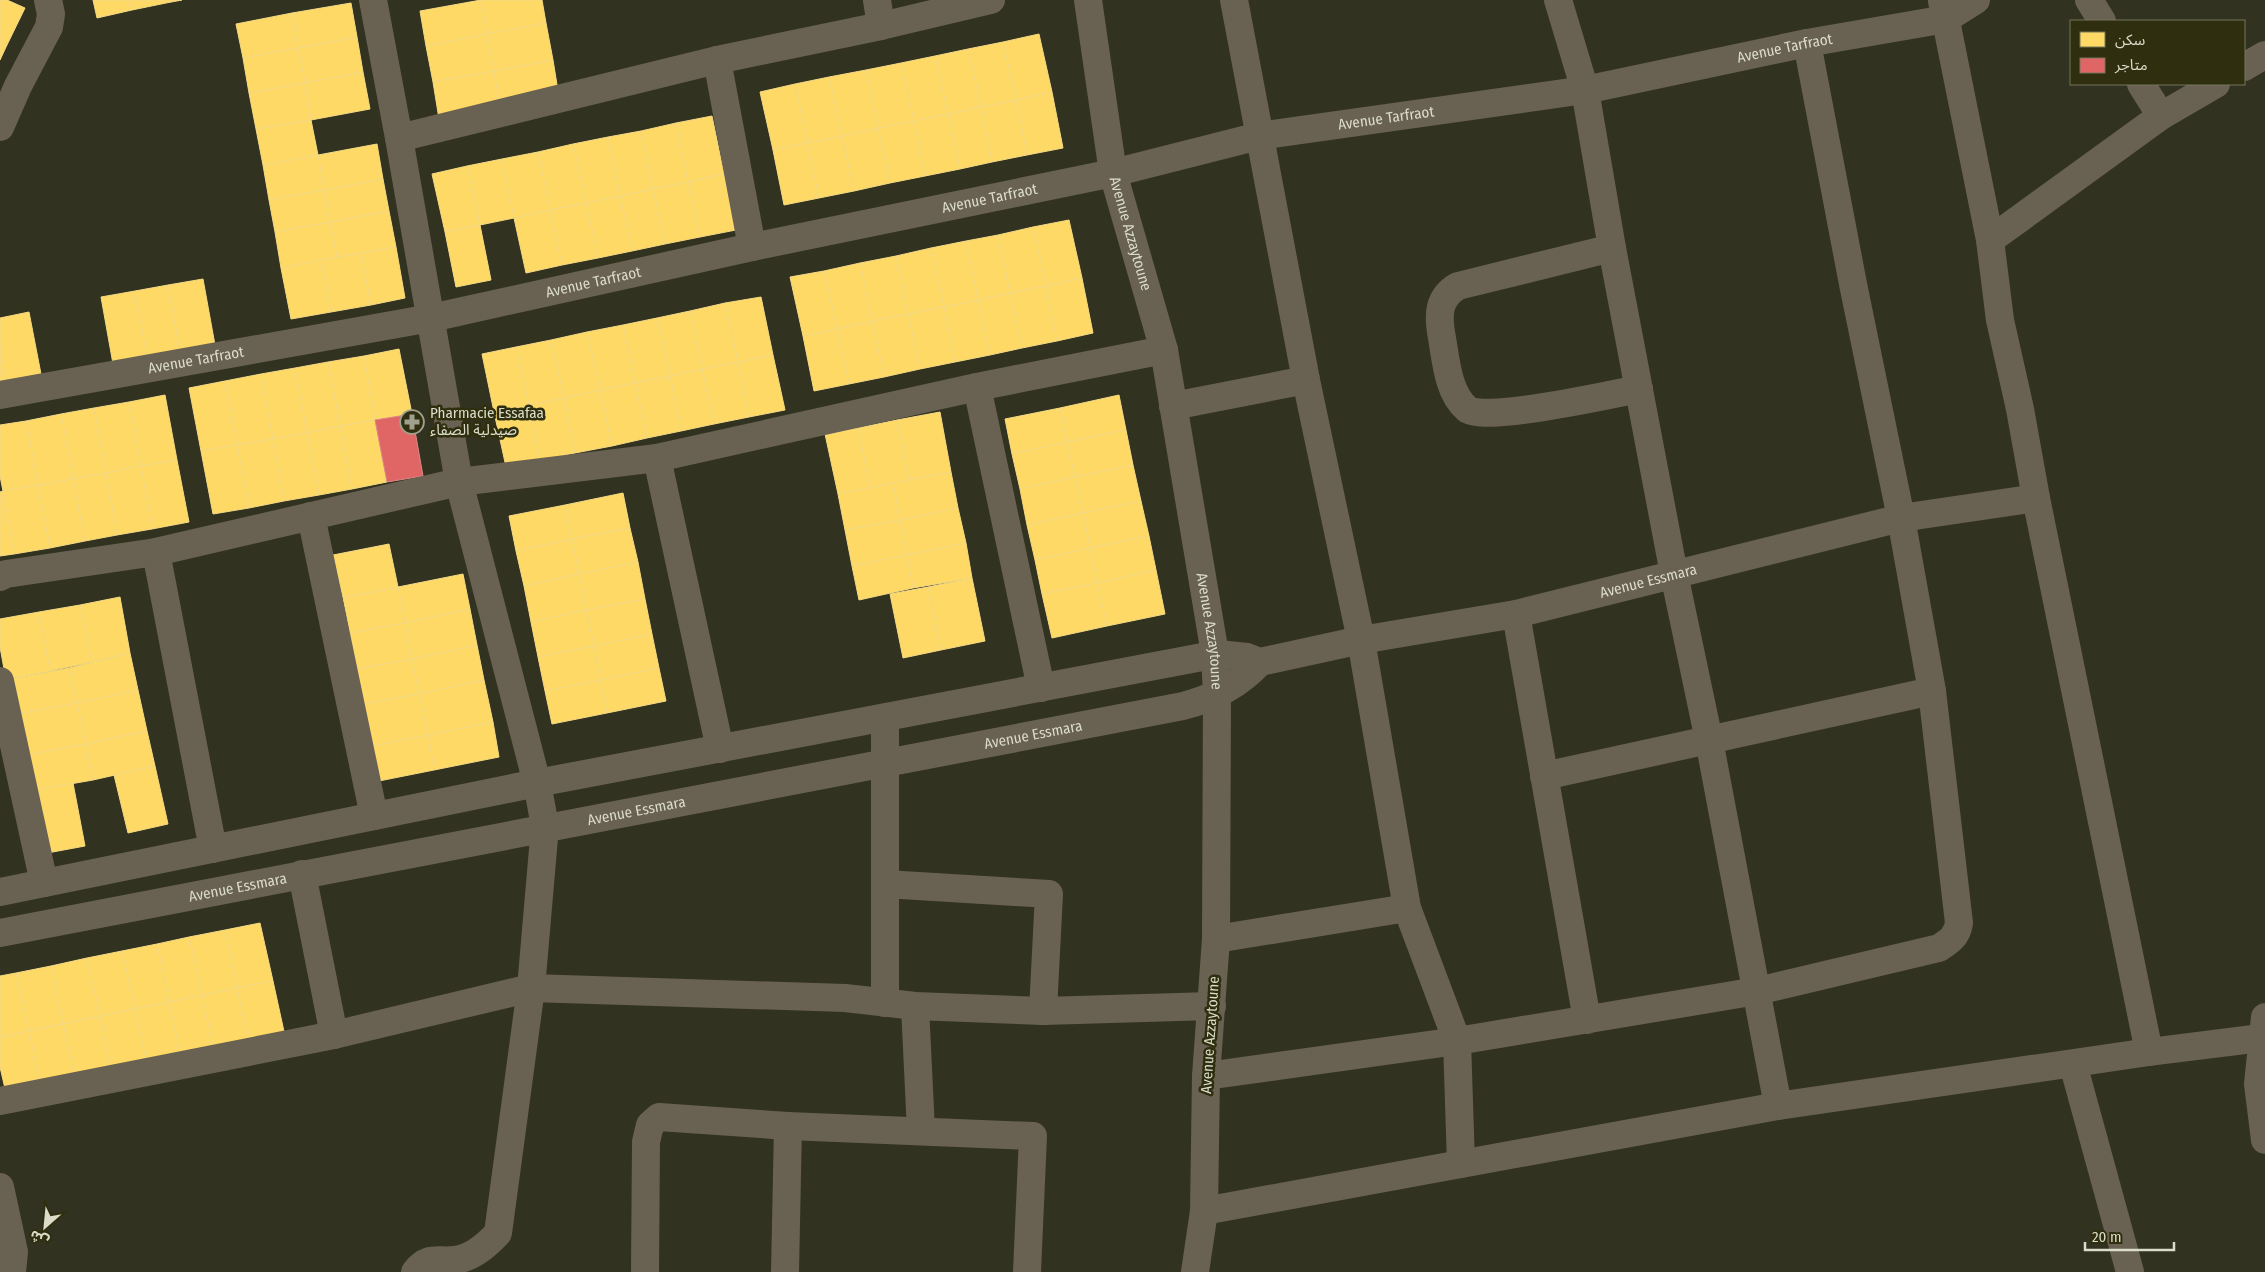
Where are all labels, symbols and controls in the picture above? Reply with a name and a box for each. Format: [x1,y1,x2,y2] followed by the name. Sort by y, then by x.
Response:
[2070,20,2245,85] legend
[1735,30,1834,67] street label: Avenue Tarfraot
[2115,31,2146,49] text: سكن
[2114,56,2148,74] text: متاجر
[1337,102,1435,134] street label: Avenue Tarfraot
[1106,175,1155,293] street label: Avenue Azzaytoune
[940,180,1039,217] street label: Avenue Tarfraot
[544,263,643,301] street label: Avenue Tarfraot
[147,343,245,377] street label: Avenue Tarfraot
[430,404,544,439] place label: Pharmacie Essafaa صيدلية الصفاء
[399,409,425,435] pharmacy icon: Pharmacie Essafaa صيدلية الصفاء
[1598,560,1699,602] street label: Avenue Essmara
[1193,571,1226,690] street label: Avenue Azzaytoune
[983,717,1084,753] street label: Avenue Essmara
[586,793,687,829] street label: Avenue Essmara
[187,869,288,906] street label: Avenue Essmara
[1197,976,1223,1094] street label: Avenue Azzaytoune
[20,1202,70,1252] north arrow
[2085,1220,2174,1252] scale bar
[27,1226,52,1250] text: ش
[2092,1228,2122,1246] text: 20 m

